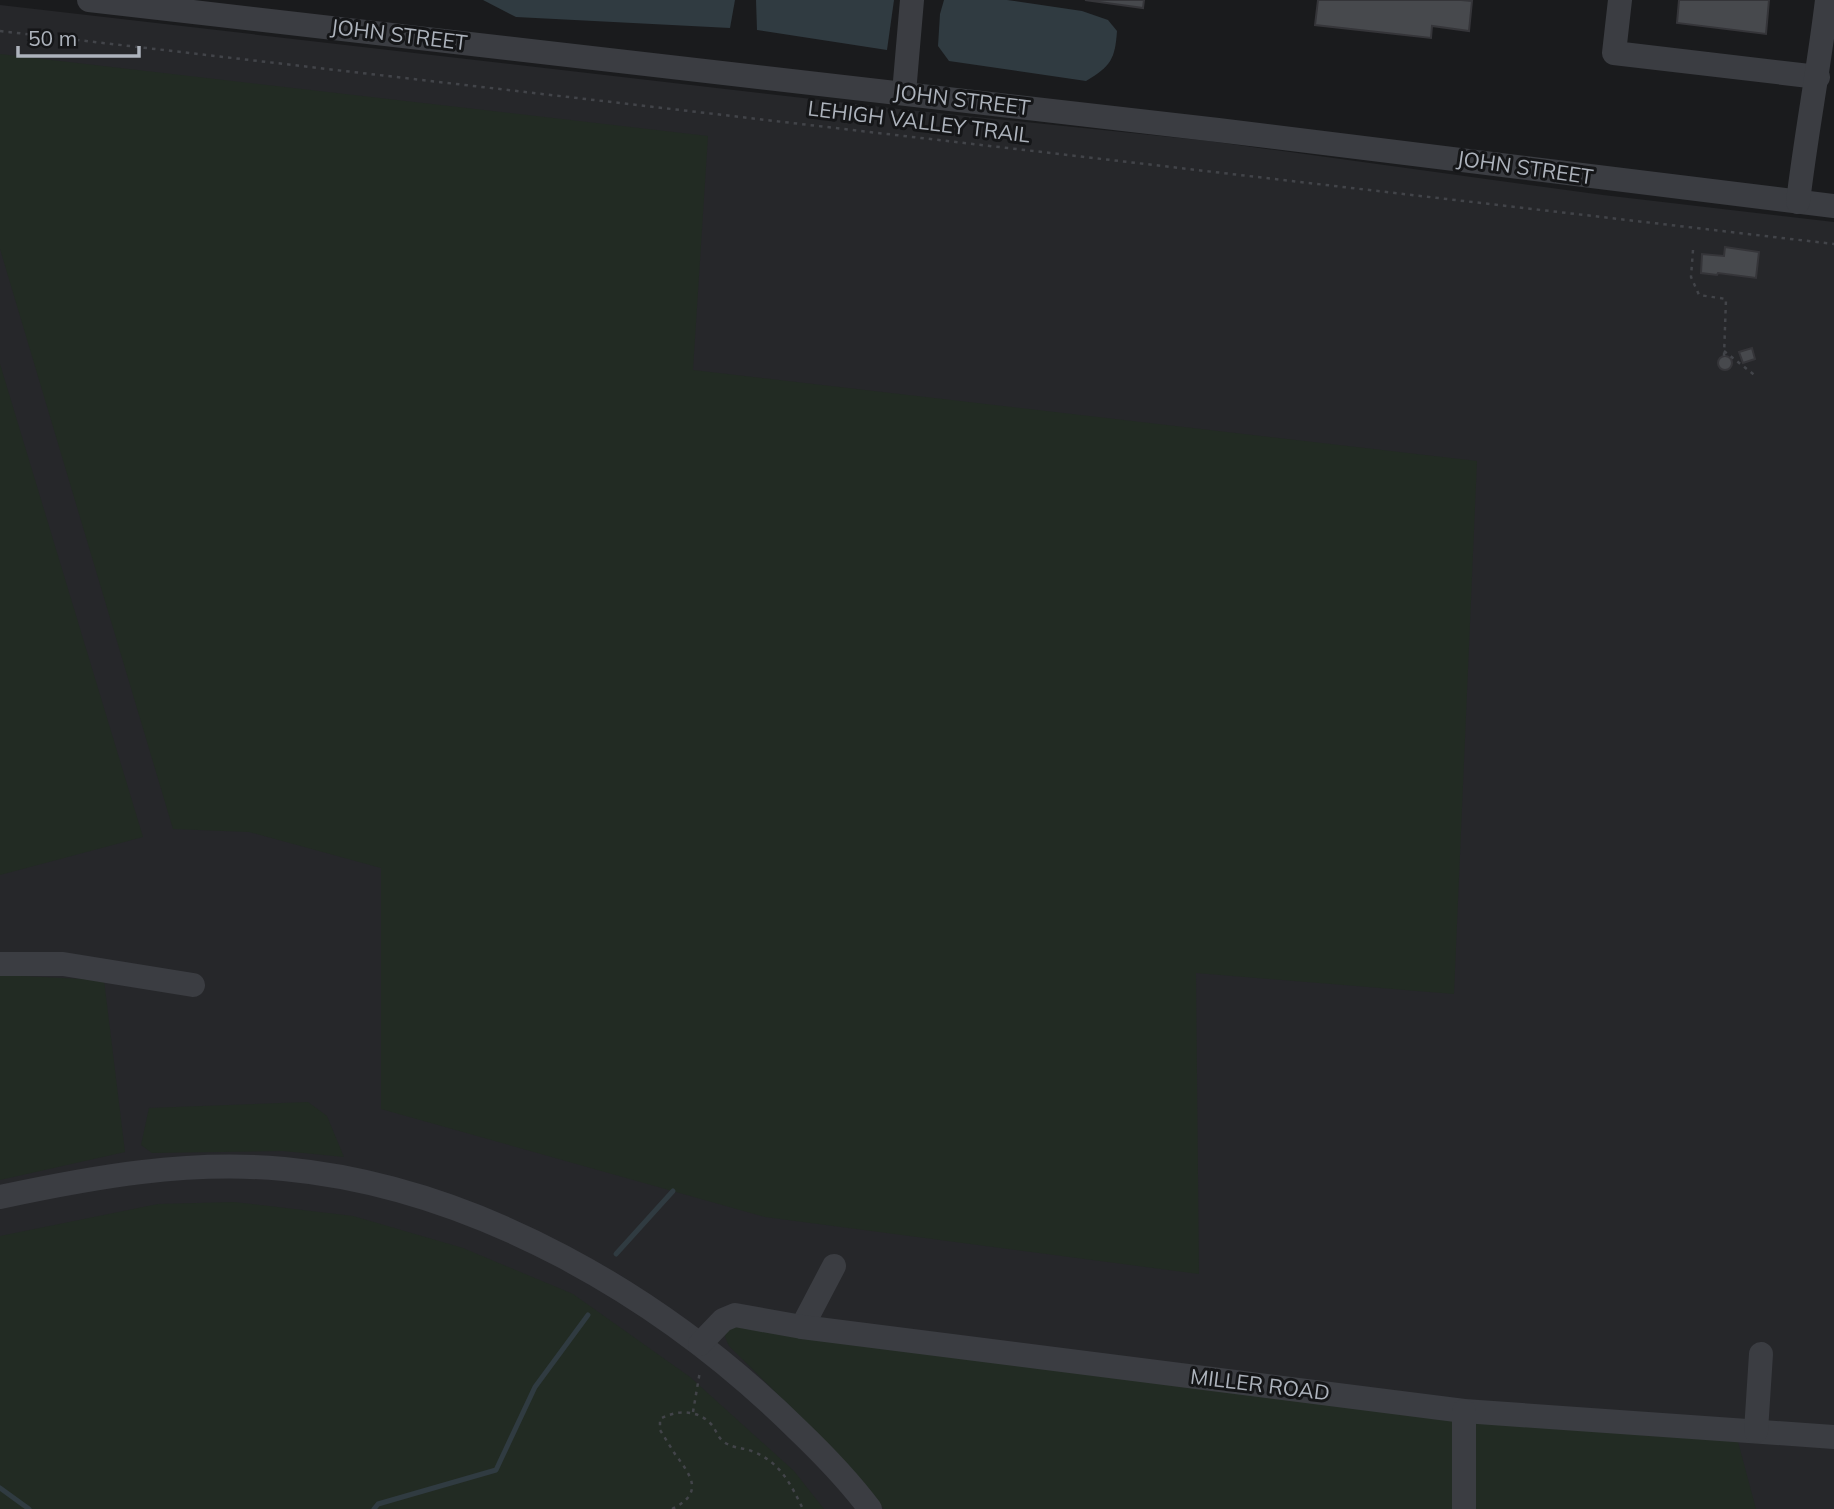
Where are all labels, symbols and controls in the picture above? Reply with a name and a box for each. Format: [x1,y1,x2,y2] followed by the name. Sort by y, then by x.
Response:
[329,13,469,55] street label: JOHN STREET
[18,14,138,58] scale bar
[28,25,77,51] text: 50 m
[892,78,1032,120] street label: JOHN STREET
[806,94,1032,148] street label: LEHIGH VALLEY TRAIL
[1455,145,1595,189] street label: JOHN STREET
[1189,1363,1331,1405] street label: MILLER ROAD

